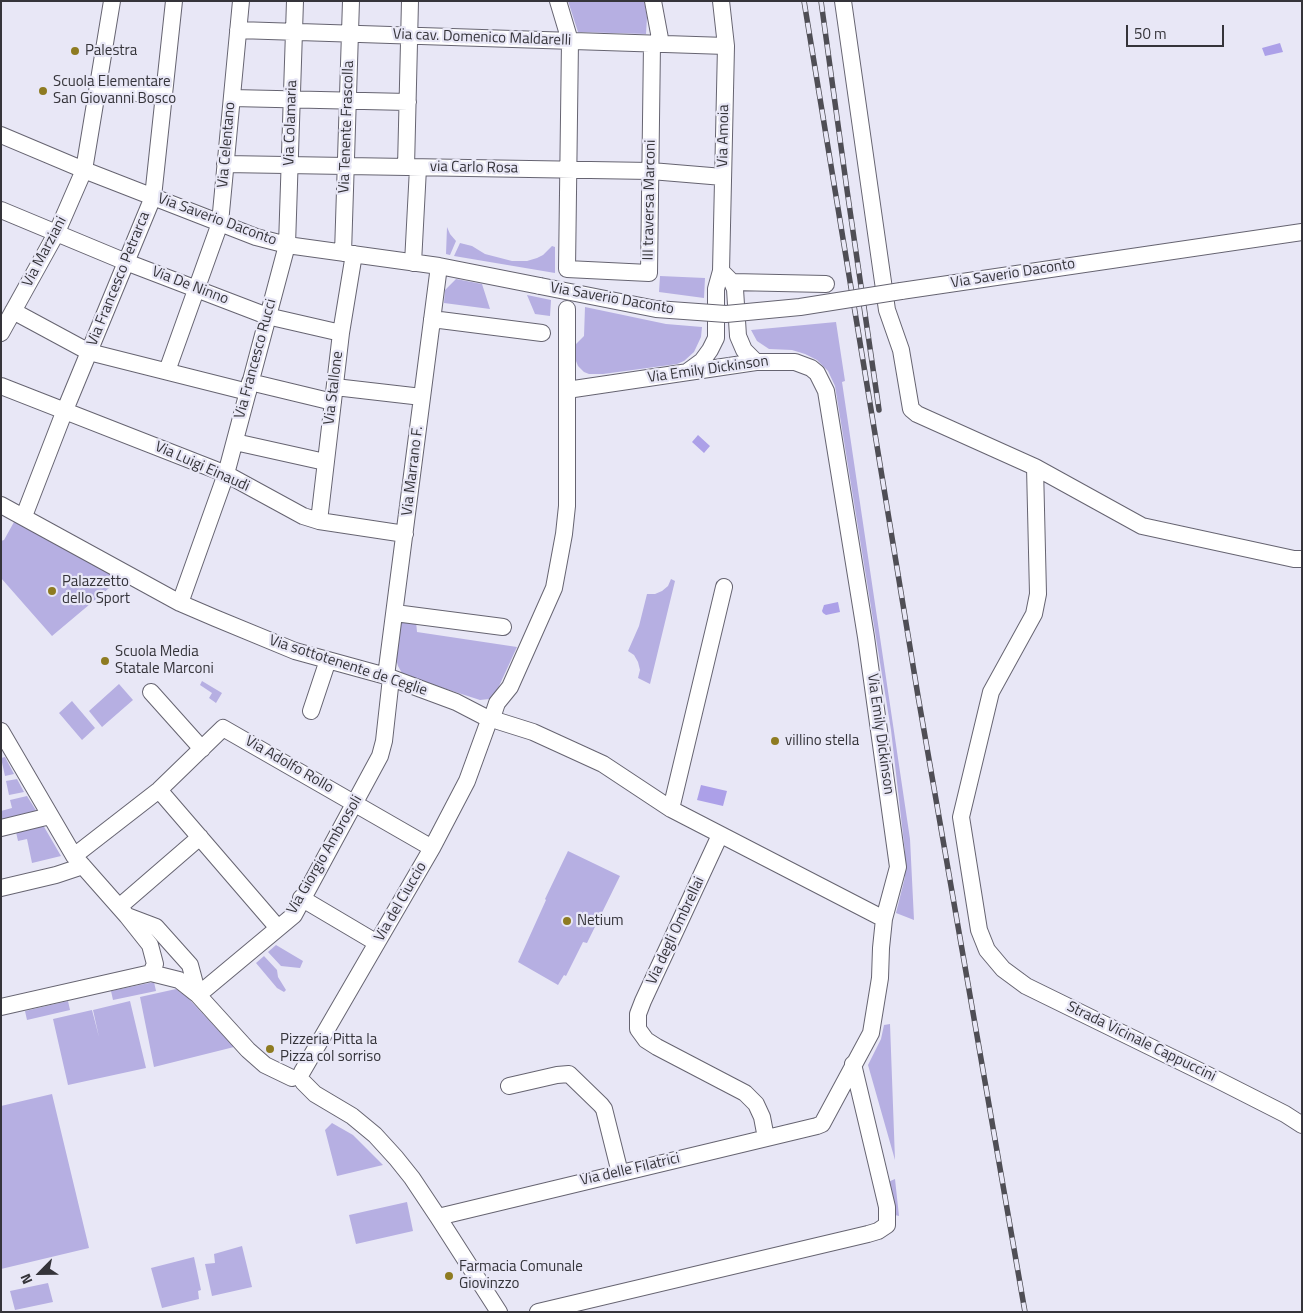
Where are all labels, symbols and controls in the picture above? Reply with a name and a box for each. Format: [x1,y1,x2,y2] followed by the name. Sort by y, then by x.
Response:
[1128,15,1226,47] scale bar
[1134,22,1167,45] text: 50 m
[392,26,572,50] street label: Via cav. Domenico Maldarelli
[85,42,137,60] place label: Palestra
[69,45,81,57] marker: Palestra
[336,60,358,194] street label: Via Tenente Frascolla
[53,73,176,108] place label: Scuola Elementare San Giovanni Bosco
[281,80,301,166] street label: Via Colamaria
[37,85,49,97] marker: Scuola Elementare San Giovanni Bosco
[214,101,240,189] street label: Via Celentano
[714,104,734,168] street label: Via Amoia
[640,139,660,261] street label: III traversa Marconi
[430,158,518,178] street label: via Carlo Rosa
[155,190,279,250] street label: Via Saverio Daconto
[84,209,154,349] street label: Via Francesco Petrarca
[19,214,71,290] street label: Via Marziani
[950,255,1076,293] street label: Via Saverio Daconto
[149,263,231,309] street label: Via De Ninno
[549,279,675,319] street label: Via Saverio Daconto
[231,297,281,421] street label: Via Francesco Rucci
[321,350,347,426] street label: Via Stallone
[646,353,770,387] street label: Via Emily Dickinson
[399,425,427,517] street label: Via Marrano F.
[152,438,252,496] street label: Via Luigi Einaudi
[62,573,130,608] place label: Palazzetto dello Sport
[46,585,58,597] marker: Palazzetto dello Sport
[267,632,429,700] street label: Via sottotenente de Ceglie
[115,643,214,678] place label: Scuola Media Statale Marconi
[99,655,111,667] marker: Scuola Media Statale Marconi
[863,672,897,796] street label: Via Emily Dickinson
[242,732,336,798] street label: Via Adolfo Rollo
[785,732,859,750] place label: villino stella
[769,735,781,747] marker: villino stella
[284,792,366,918] street label: Via Giorgio Ambrosoli
[371,859,431,945] street label: Via del Ciuccio
[643,874,709,988] street label: Via degli Ombrellai
[577,912,624,930] place label: Netium
[561,915,573,927] marker: Netium
[1064,998,1218,1086] street label: Strada Vicinale Cappuccini
[280,1031,381,1066] place label: Pizzeria Pitta la Pizza col sorriso
[264,1043,276,1055] marker: Pizzeria Pitta la Pizza col sorriso
[578,1150,682,1190] street label: Via delle Filatrici
[15,1248,65,1298] north arrow
[459,1258,583,1293] place label: Farmacia Comunale Giovinzzo
[14,1270,37,1288] text: N
[443,1270,455,1282] marker: Farmacia Comunale Giovinzzo

